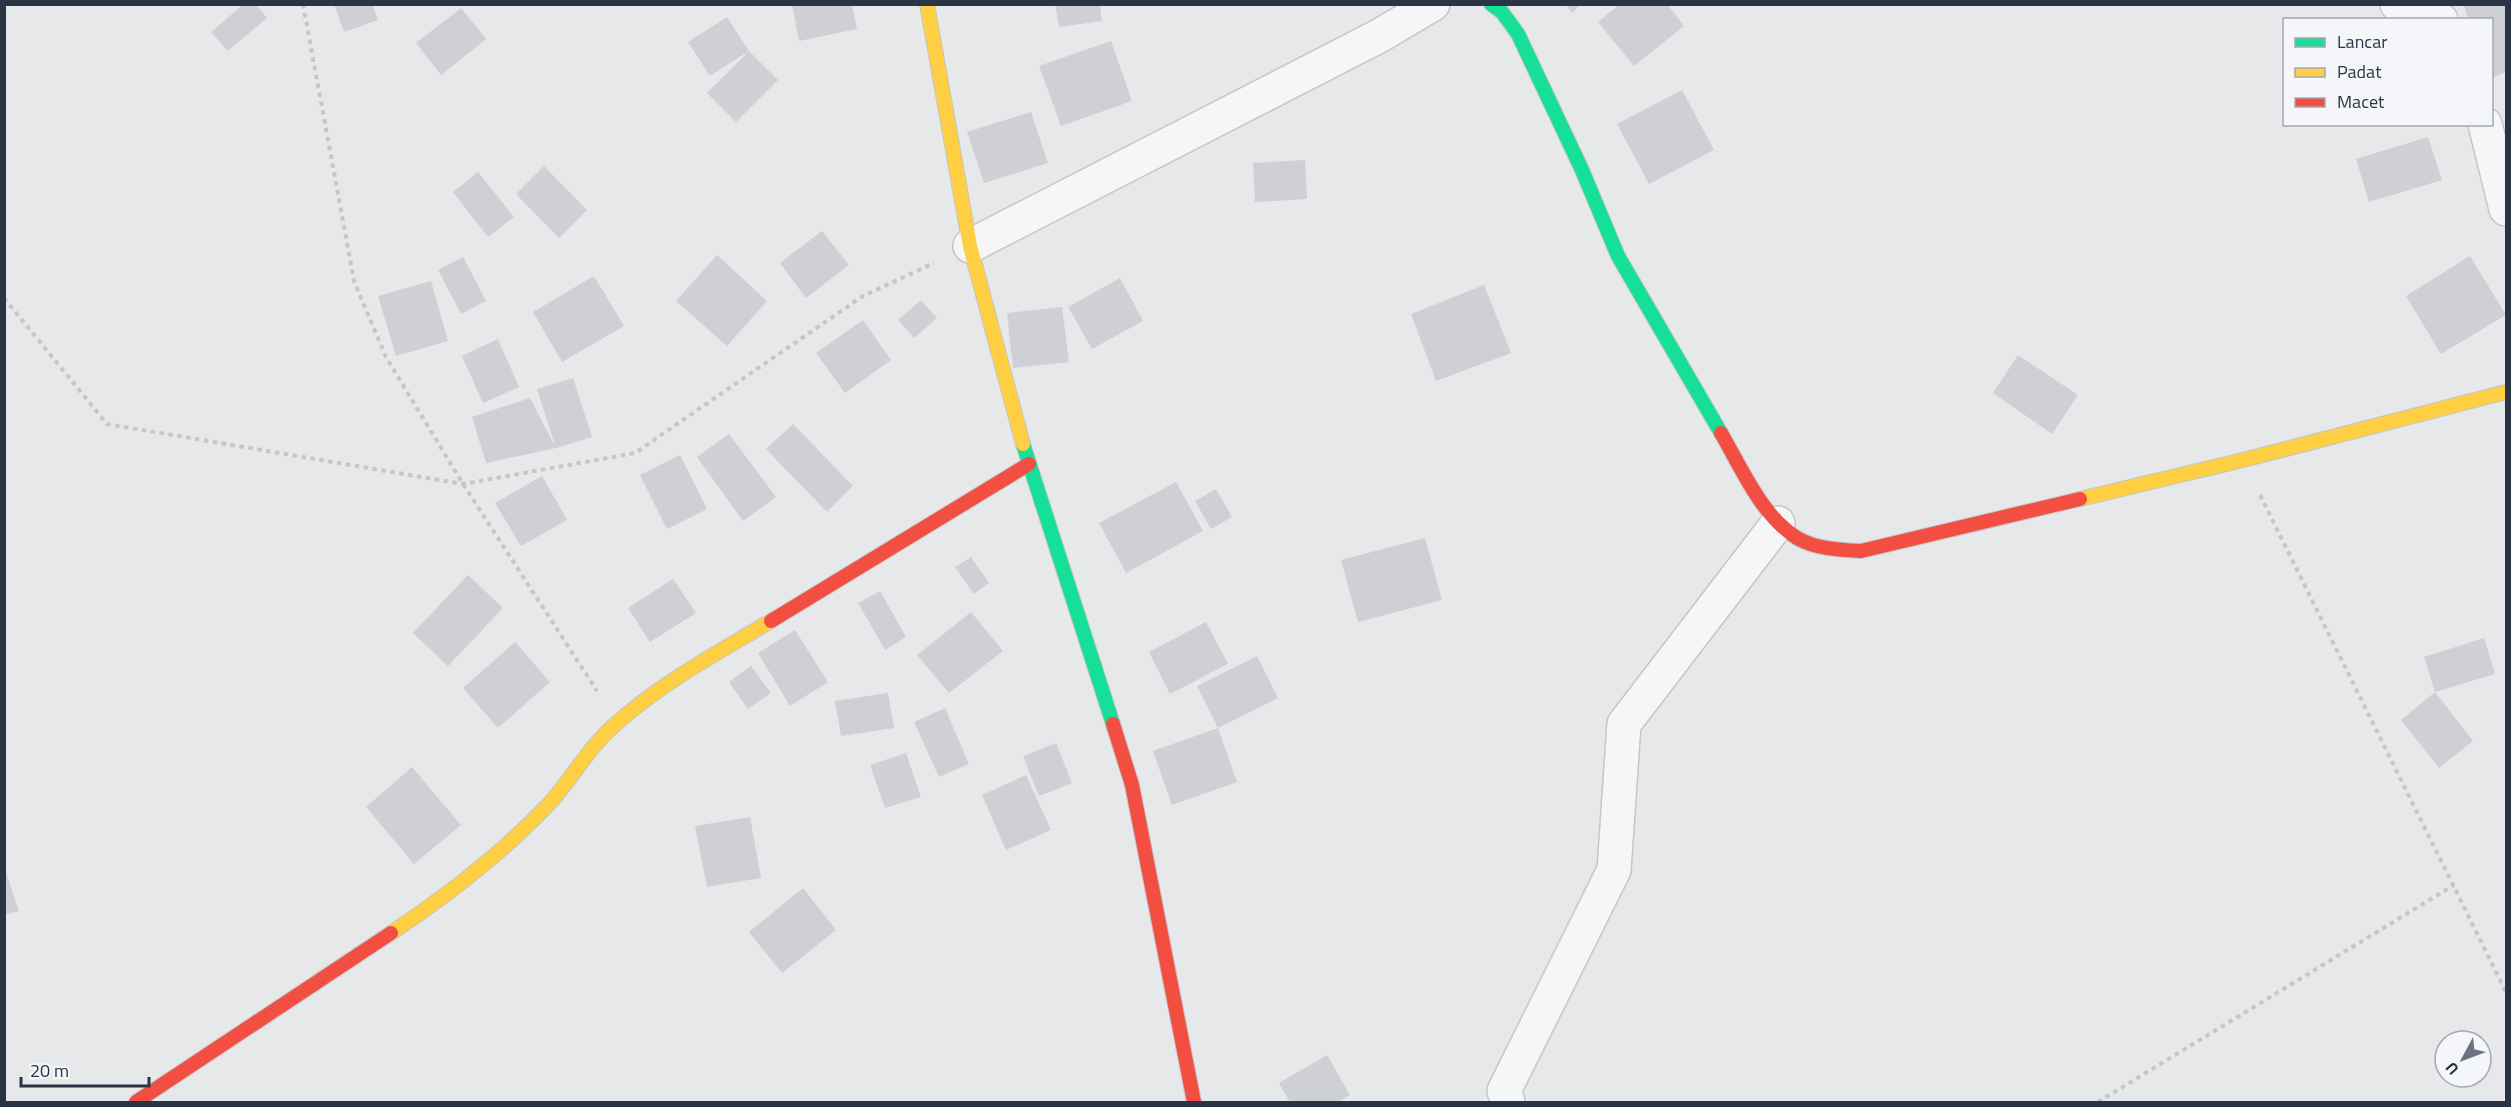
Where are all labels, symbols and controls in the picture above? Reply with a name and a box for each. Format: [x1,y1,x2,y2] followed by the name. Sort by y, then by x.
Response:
[2283,18,2493,126] legend
[2337,28,2387,55] text: Lancar
[2337,58,2382,85] text: Padat
[2337,88,2385,115] text: Macet
[2433,1029,2493,1089] north arrow
[21,1050,148,1088] scale bar
[30,1057,69,1084] text: 20 m
[2439,1057,2464,1081] text: U

